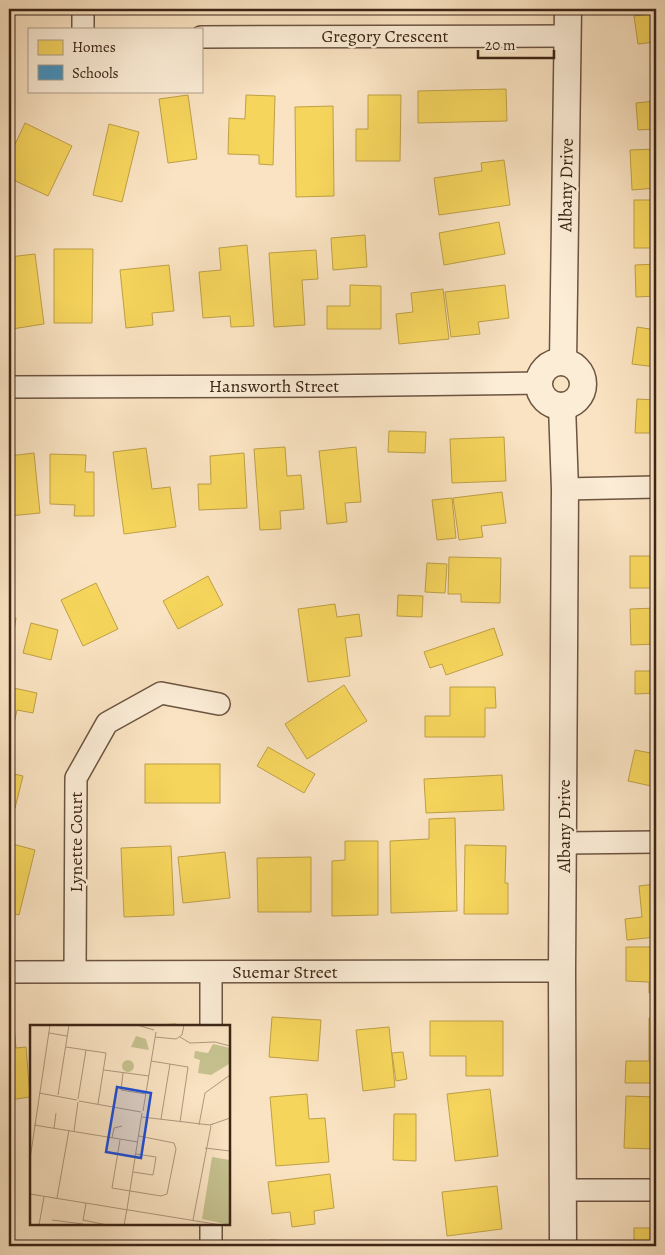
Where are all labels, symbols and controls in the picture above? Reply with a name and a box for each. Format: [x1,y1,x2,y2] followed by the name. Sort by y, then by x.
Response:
[321,24,449,48] street label: Gregory Crescent
[28,28,202,92] legend
[478,28,554,60] scale bar
[485,35,516,55] text: 20 m
[72,37,116,57] text: Homes
[72,63,119,83] text: Schools
[553,138,579,233] street label: Albany Drive
[209,374,339,398] street label: Hansworth Street
[552,779,576,874] street label: Albany Drive
[64,792,88,892] street label: Lynette Court
[232,960,338,984] street label: Suemar Street
[30,1025,230,1225] inset map

